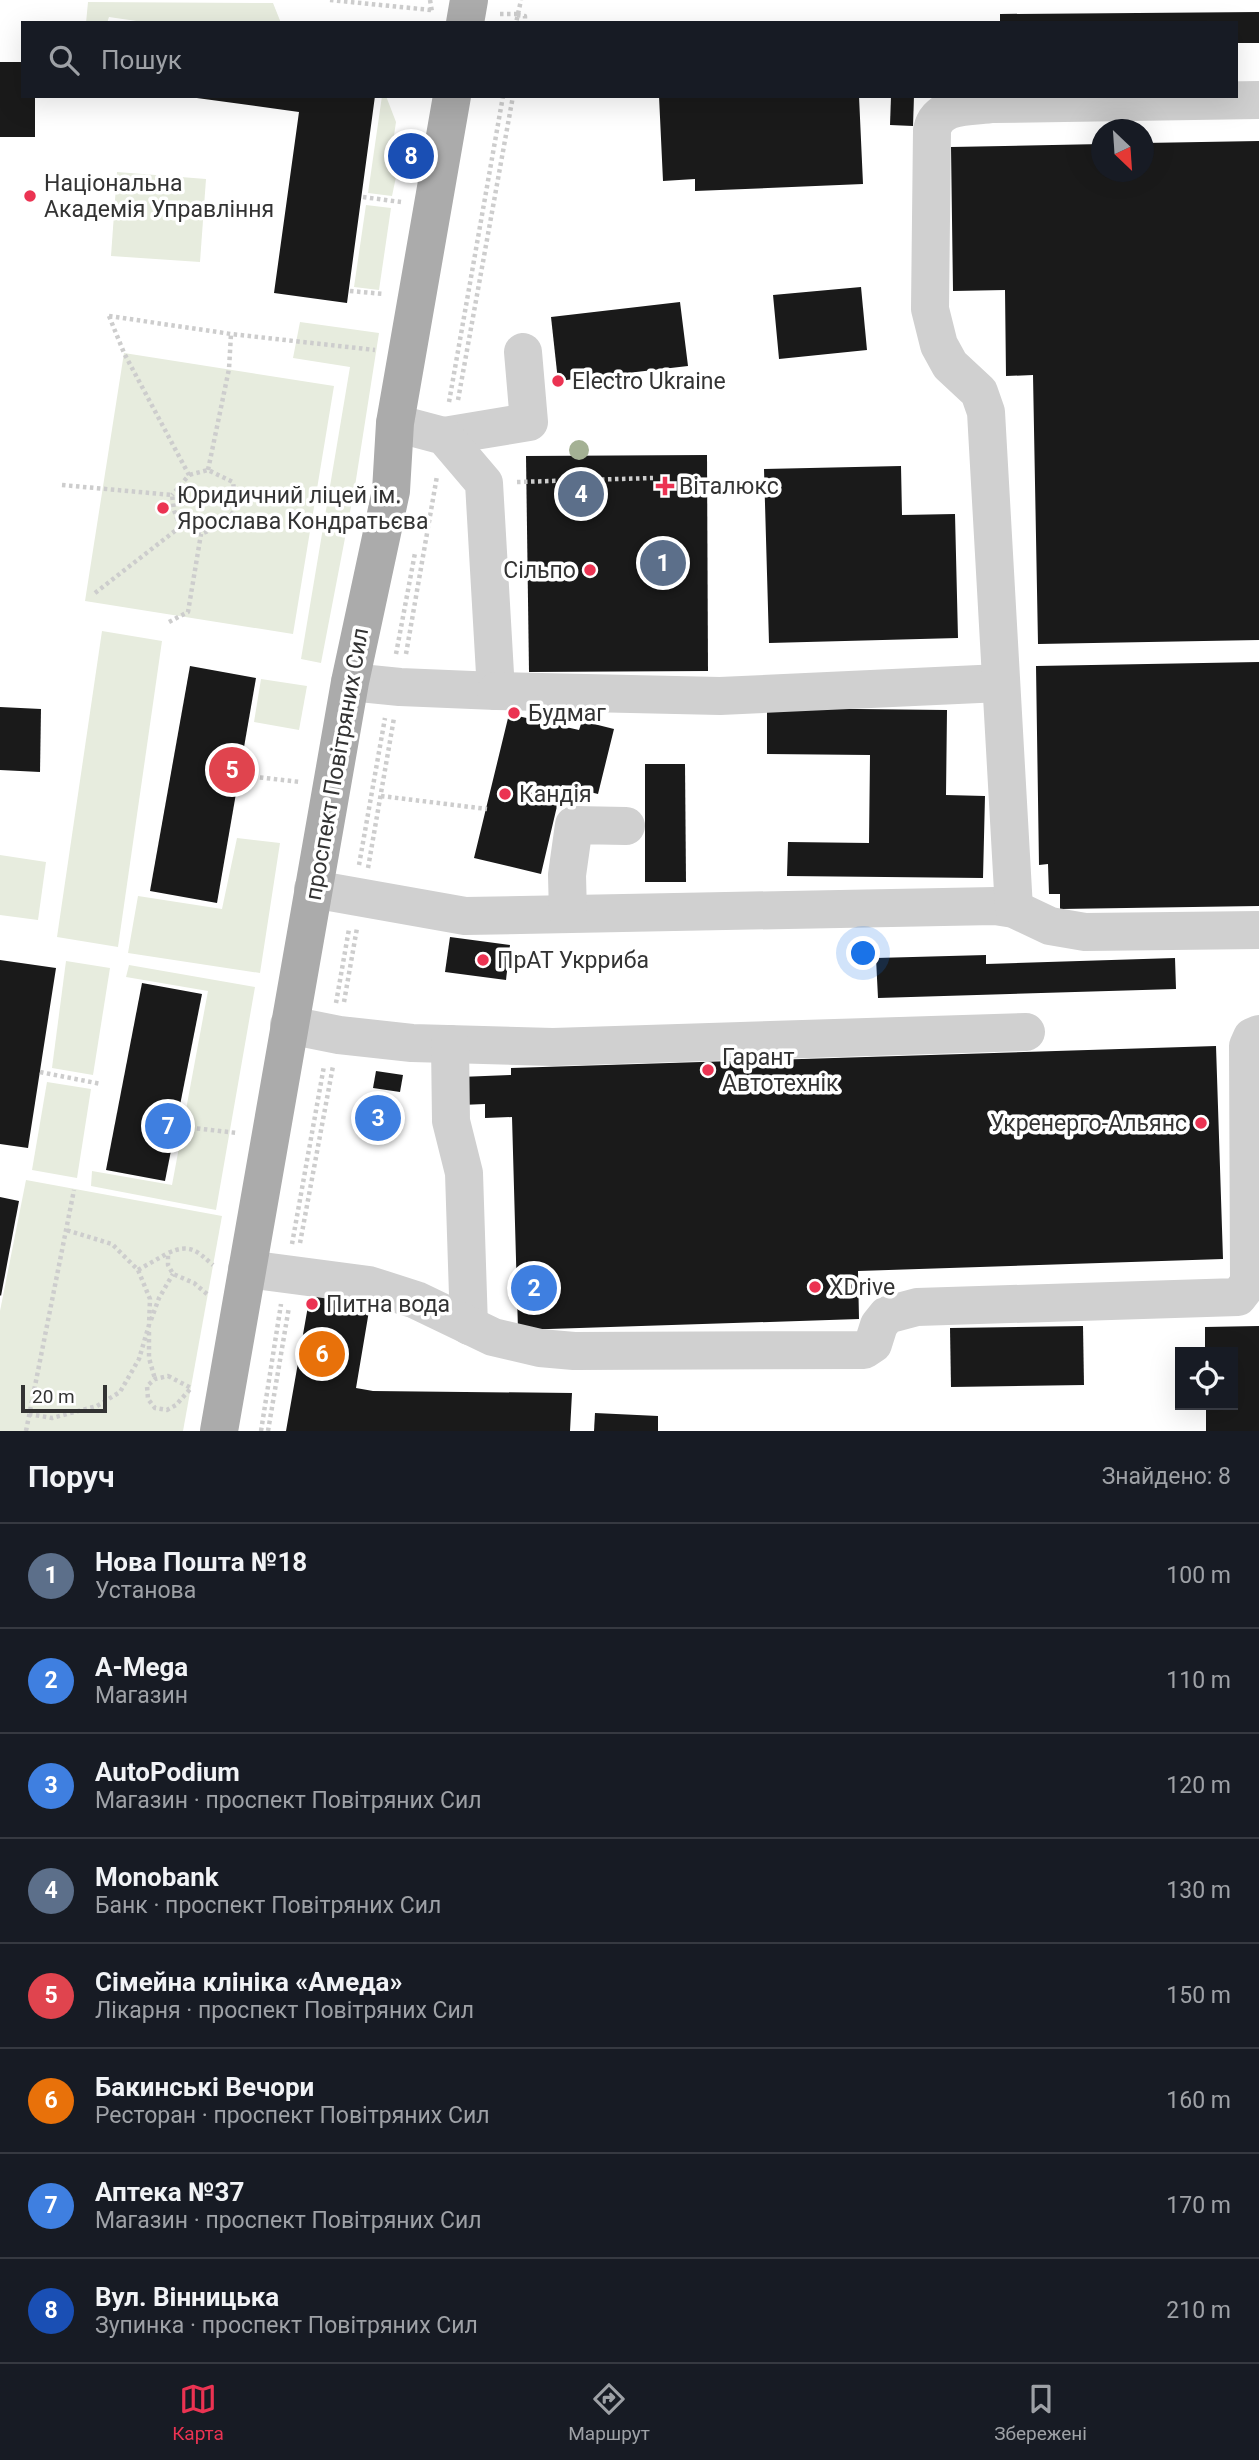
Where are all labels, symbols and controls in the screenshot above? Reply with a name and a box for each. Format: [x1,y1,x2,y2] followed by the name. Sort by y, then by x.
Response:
[21,21,1238,98] search box
[45,41,83,79] icon: search
[101,45,182,75] text: Пошук
[1091,119,1154,182] north arrow
[388,130,434,182] pin: 8
[44,170,274,223] place label: Національна Академія Управління
[22,188,38,204] marker: Національна Академія Управління
[572,368,726,395] place label: Electro Ukraine
[550,373,566,389] marker: Electro Ukraine
[558,468,604,520] pin: 4
[679,473,779,500] place label: Віталюкс
[657,478,673,494] marker: Віталюкс
[177,482,428,535] place label: Юридичний ліцей ім. Ярослава Кондратьєва
[155,500,171,516] marker: Юридичний ліцей ім. Ярослава Кондратьєва
[640,537,686,589] pin: 1
[503,557,576,584] place label: Сільпо
[582,562,598,578] marker: Сільпо
[300,626,374,902] street label: проспект Повітряних Сил
[528,700,606,727] place label: Будмаг
[506,705,522,721] marker: Будмаг
[209,744,255,796] pin: 5
[519,781,592,808] place label: Кандія
[497,786,513,802] marker: Кандія
[846,936,880,970] your location
[497,947,649,974] place label: ПрАТ Укрриба
[475,952,491,968] marker: ПрАТ Укрриба
[722,1044,839,1097] place label: Гарант Автотехнік
[700,1062,716,1078] marker: Гарант Автотехнік
[355,1092,401,1144] pin: 3
[145,1100,191,1152] pin: 7
[990,1110,1187,1137] place label: Укренерго-Альянс
[1193,1115,1209,1131] marker: Укренерго-Альянс
[511,1262,557,1314] pin: 2
[829,1274,895,1301] place label: XDrive
[807,1279,823,1295] marker: XDrive
[326,1291,450,1318] place label: Питна вода
[304,1296,320,1312] marker: Питна вода
[299,1328,345,1380] pin: 6
[1175,1347,1238,1410] map controls
[1175,1347,1238,1410] button: locate
[21,1382,107,1414] scale bar
[32,1385,75,1408] text: 20 m
[28,1459,115,1494] text: Поруч
[1102,1463,1231,1490] text: Знайдено: 8
[95,1547,307,1577] text: Нова Пошта №18
[44,1562,58,1589] text: 1
[1166,1562,1231,1589] text: 100 m
[95,1577,196,1604] text: Установа
[95,1652,188,1682] text: A-Mega
[44,1667,58,1694] text: 2
[1166,1667,1231,1694] text: 110 m
[95,1682,188,1709] text: Магазин
[95,1757,240,1787] text: AutoPodium
[44,1772,58,1799] text: 3
[1166,1772,1231,1799] text: 120 m
[95,1787,481,1814] text: Магазин · проспект Повітряних Сил
[95,1862,219,1892] text: Monobank
[44,1877,58,1904] text: 4
[1166,1877,1231,1904] text: 130 m
[95,1892,441,1919] text: Банк · проспект Повітряних Сил
[95,1967,403,1997] text: Сімейна клініка «Амеда»
[44,1982,58,2009] text: 5
[1166,1982,1231,2009] text: 150 m
[95,1997,474,2024] text: Лікарня · проспект Повітряних Сил
[95,2072,314,2102] text: Бакинські Вечори
[44,2087,58,2114] text: 6
[1166,2087,1231,2114] text: 160 m
[95,2102,490,2129] text: Ресторан · проспект Повітряних Сил
[95,2177,244,2207] text: Аптека №37
[44,2192,58,2219] text: 7
[1166,2192,1231,2219] text: 170 m
[95,2207,481,2234] text: Магазин · проспект Повітряних Сил
[95,2282,279,2312] text: Вул. Вінницька
[44,2297,58,2324] text: 8
[1166,2297,1231,2324] text: 210 m
[95,2312,478,2339] text: Зупинка · проспект Повітряних Сил
[172,2380,224,2445] tab: Карта
[568,2380,650,2445] tab: Маршрут
[994,2380,1087,2445] tab: Збережені

